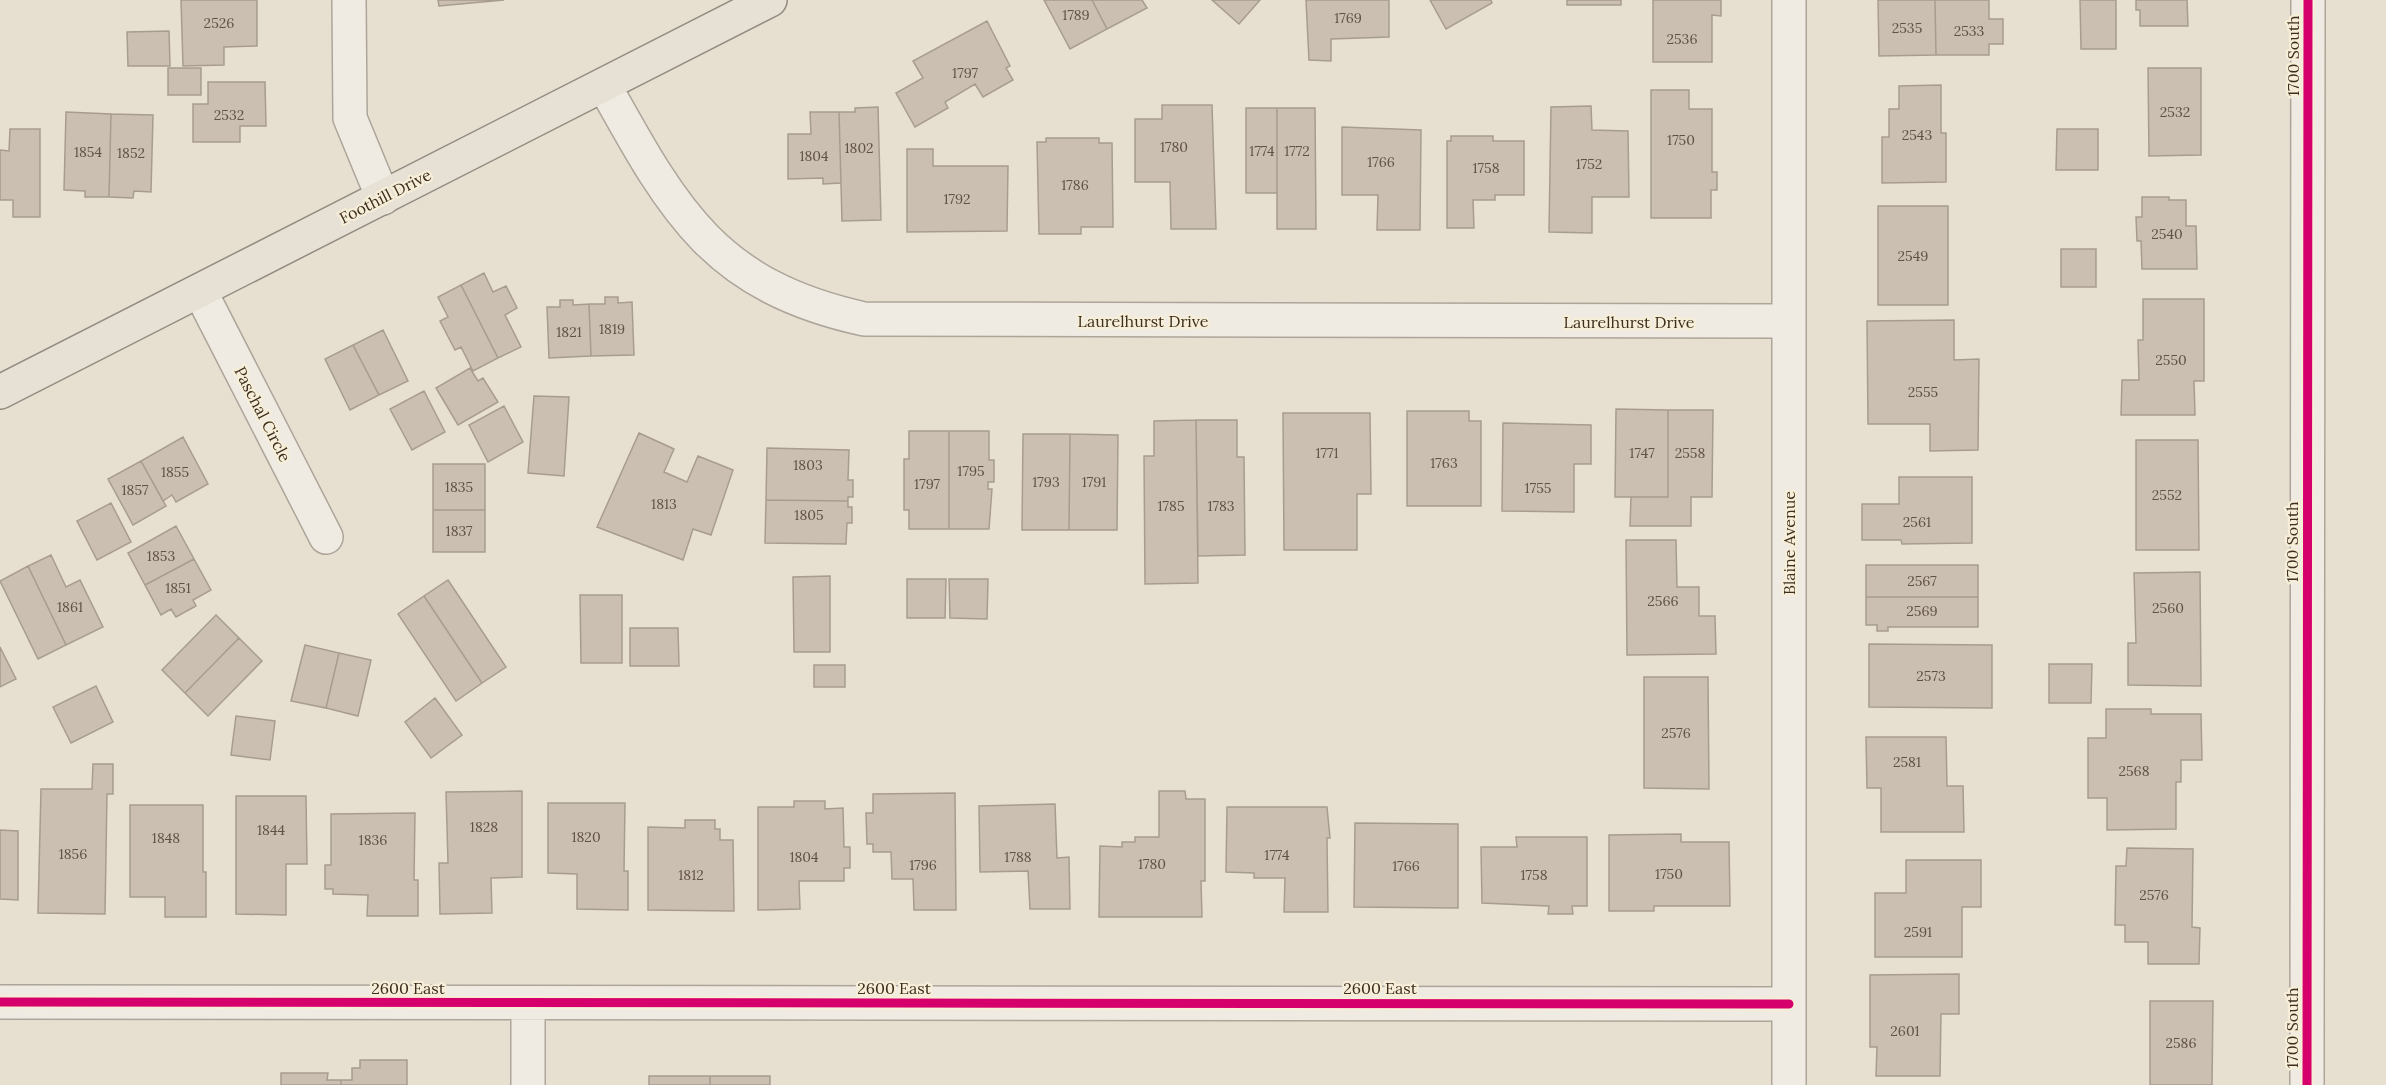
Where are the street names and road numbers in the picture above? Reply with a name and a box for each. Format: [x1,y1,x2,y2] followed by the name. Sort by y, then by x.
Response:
[2283,15,2303,97] street label: 1700 South
[336,164,435,228] street label: Foothill Drive
[1077,311,1209,331] street label: Laurelhurst Drive
[1563,312,1695,332] street label: Laurelhurst Drive
[230,363,296,465] street label: Paschal Circle
[1779,491,1799,595] street label: Blaine Avenue
[2282,501,2302,583] street label: 1700 South
[371,978,446,998] street label: 2600 East
[857,978,932,998] street label: 2600 East
[1343,978,1418,998] street label: 2600 East
[2282,987,2302,1069] street label: 1700 South

